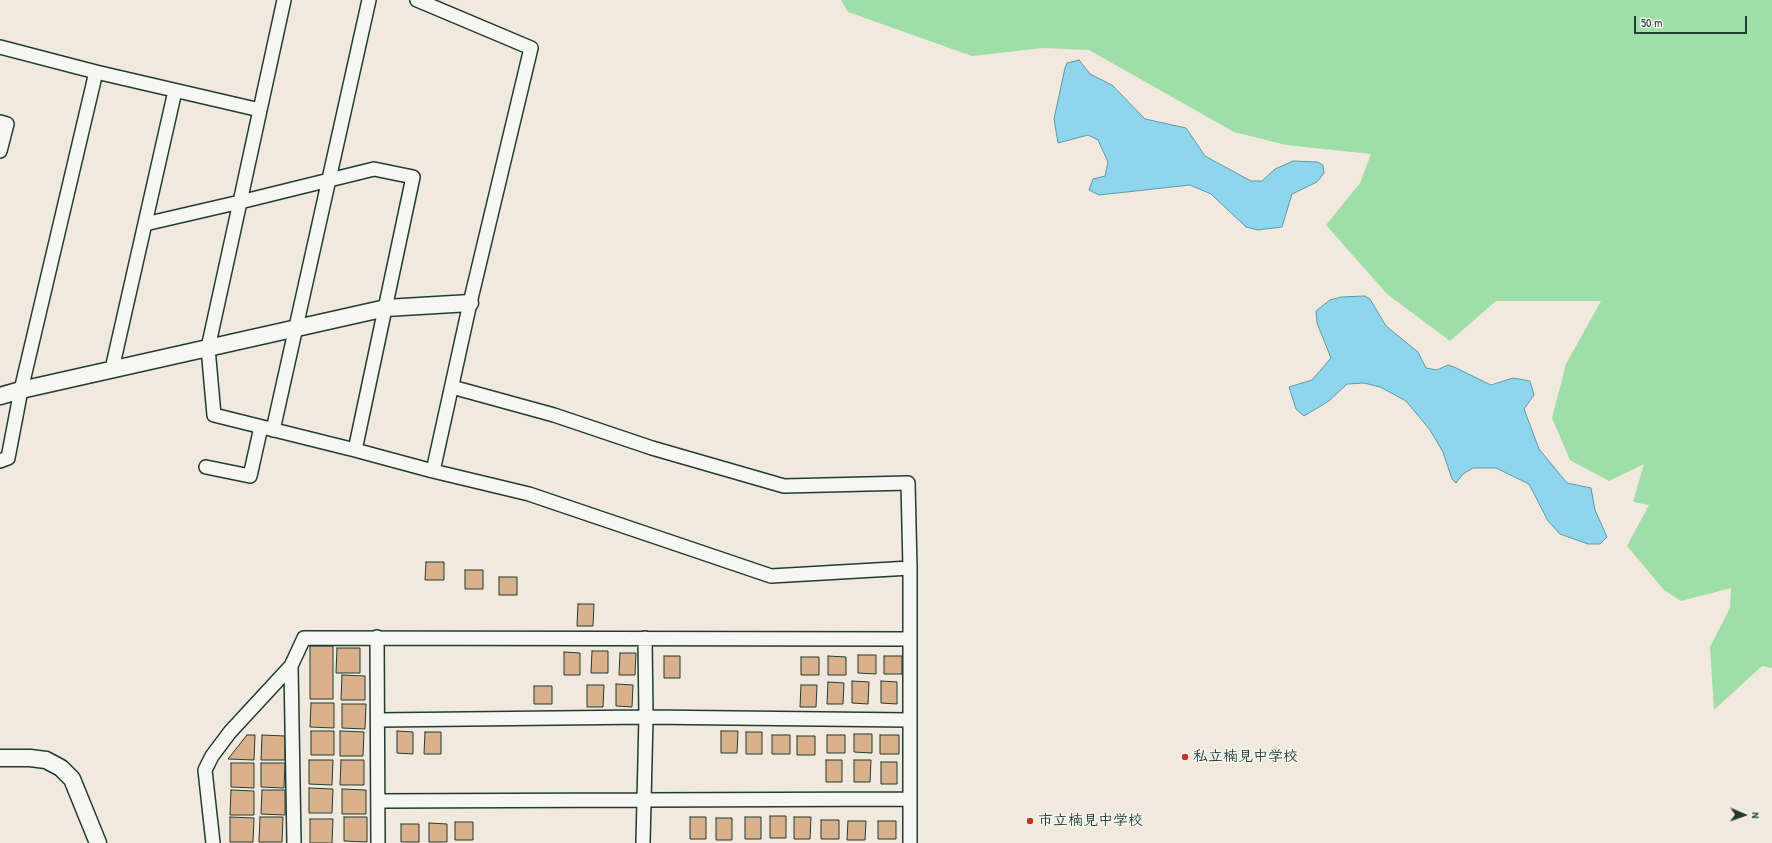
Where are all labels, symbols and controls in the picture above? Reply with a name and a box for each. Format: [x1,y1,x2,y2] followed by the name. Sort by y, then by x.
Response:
[1636,8,1749,34] scale bar
[1641,14,1662,31] text: 50 m
[1193,748,1298,766] place label: 私立楠見中学校
[1180,752,1190,762] marker: 私立楠見中学校
[1724,795,1764,835] north arrow
[1038,812,1143,830] place label: 市立楠見中学校
[1749,812,1763,819] text: N
[1025,816,1035,826] marker: 市立楠見中学校

